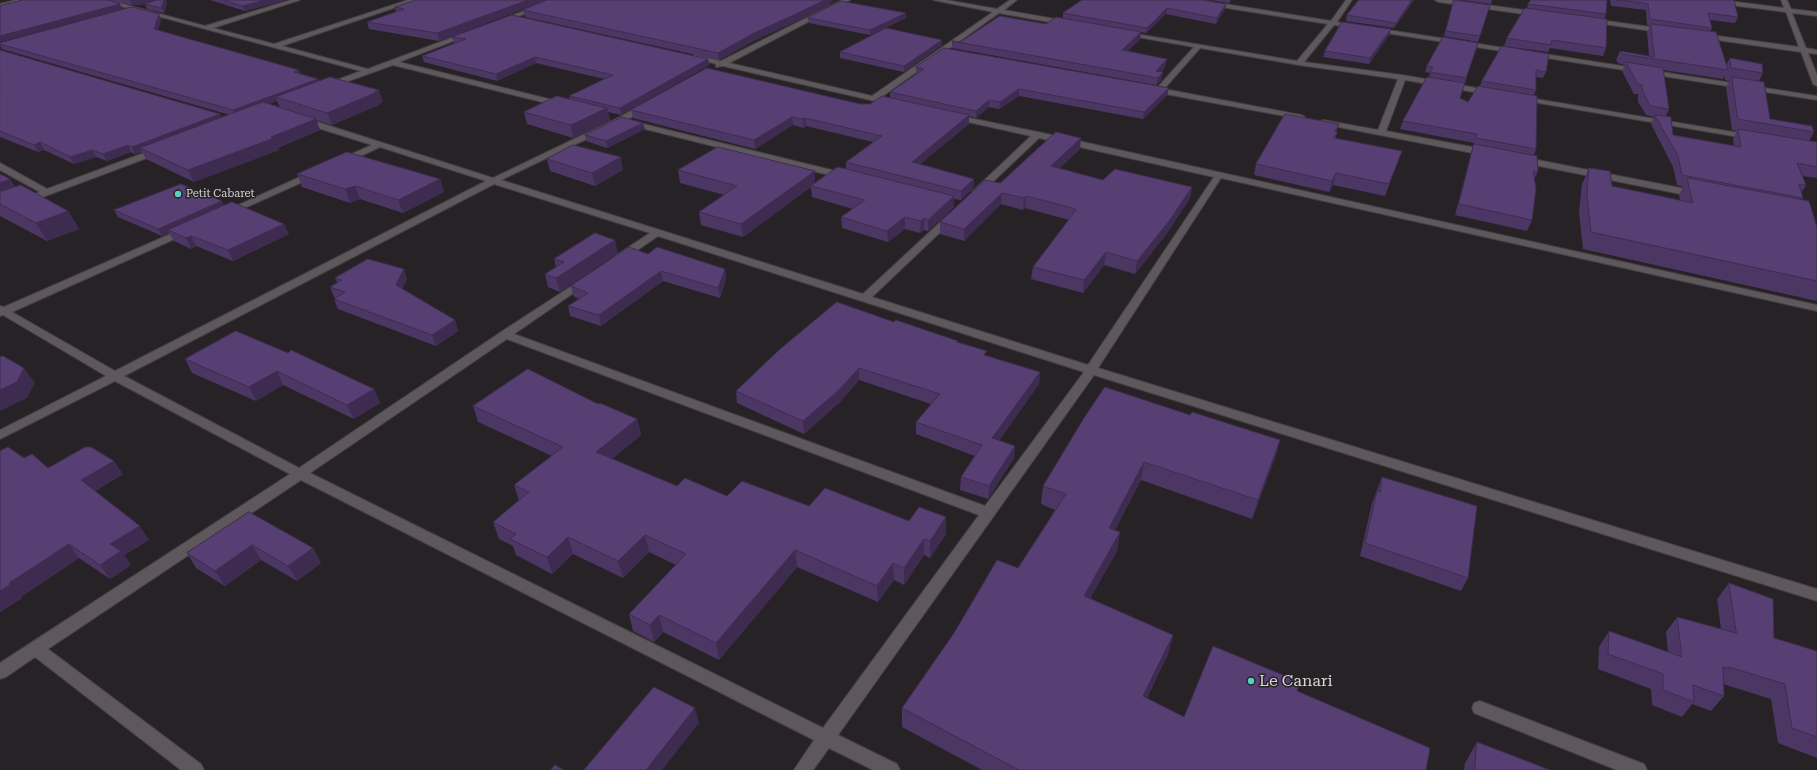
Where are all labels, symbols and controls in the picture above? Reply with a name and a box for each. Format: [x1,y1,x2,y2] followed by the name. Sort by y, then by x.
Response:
[186,187,255,201] place label: Petit Cabaret
[173,189,183,199] marker: Petit Cabaret
[1259,671,1333,691] place label: Le Canari
[1246,676,1256,686] marker: Le Canari

